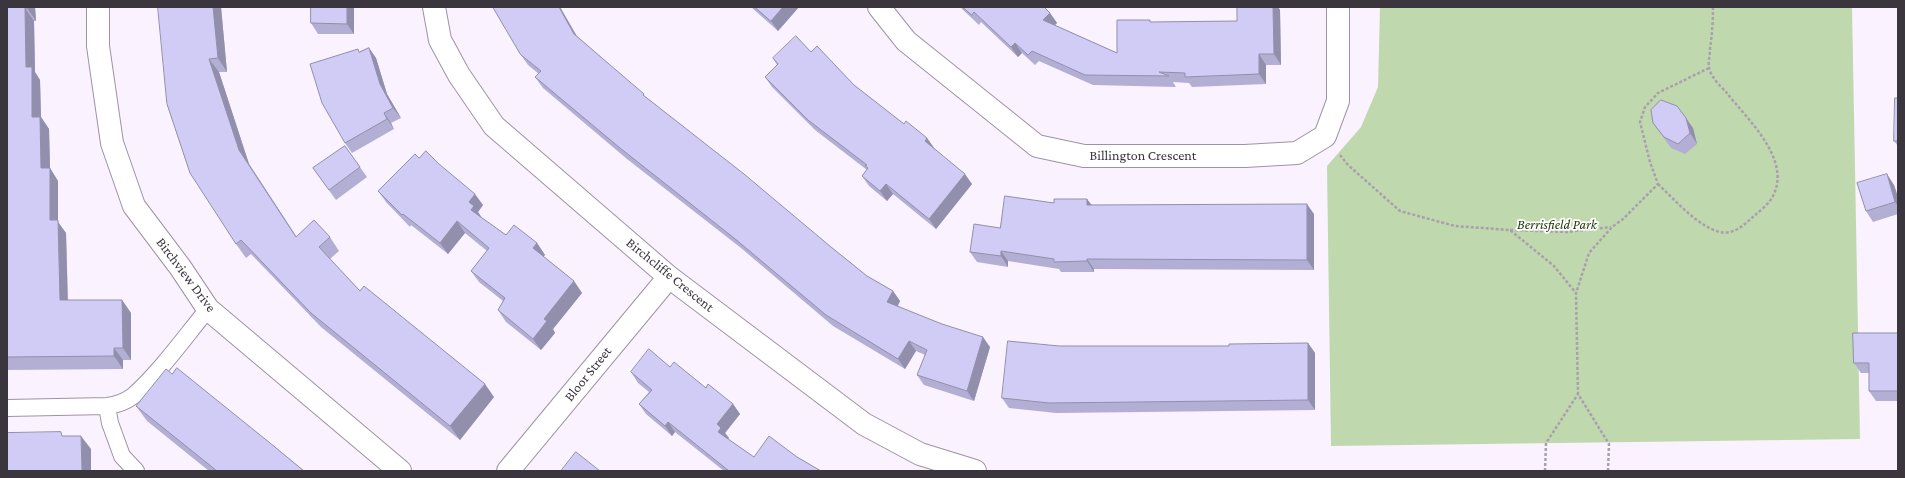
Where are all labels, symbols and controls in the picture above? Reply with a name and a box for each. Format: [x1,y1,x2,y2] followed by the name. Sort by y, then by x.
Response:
[1090,148,1196,164] street label: Billington Crescent
[1517,217,1597,233] park label: Berrisfield Park
[153,234,219,316] street label: Birchview Drive
[623,234,717,316] street label: Birchcliffe Crescent
[561,343,615,405] street label: Bloor Street

